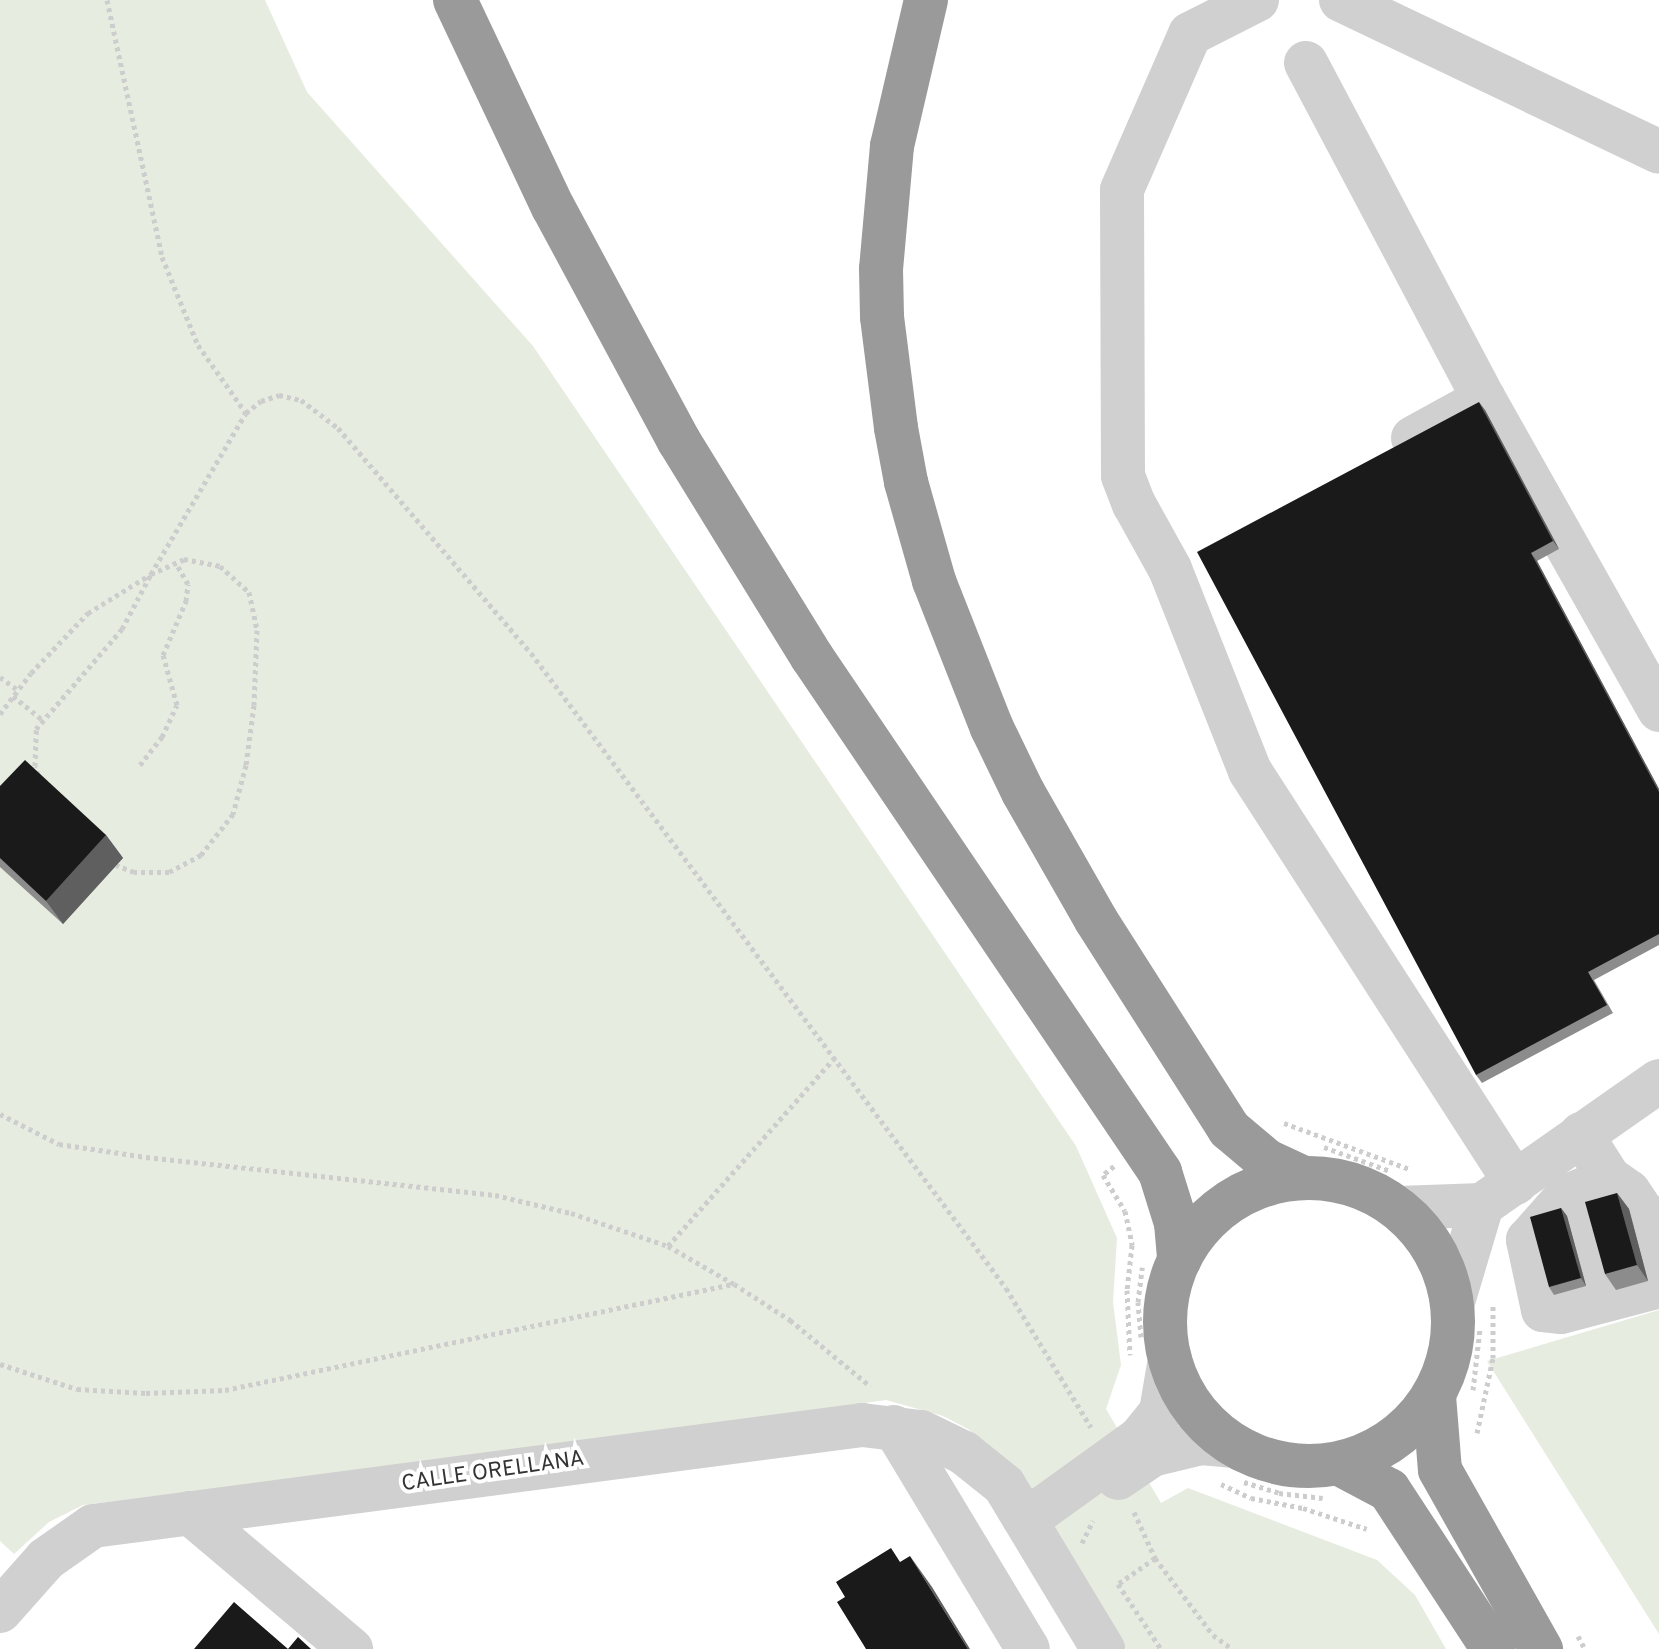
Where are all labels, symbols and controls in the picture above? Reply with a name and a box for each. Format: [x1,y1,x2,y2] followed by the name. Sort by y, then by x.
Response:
[400,1446,586,1498] street label: CALLE ORELLANA

